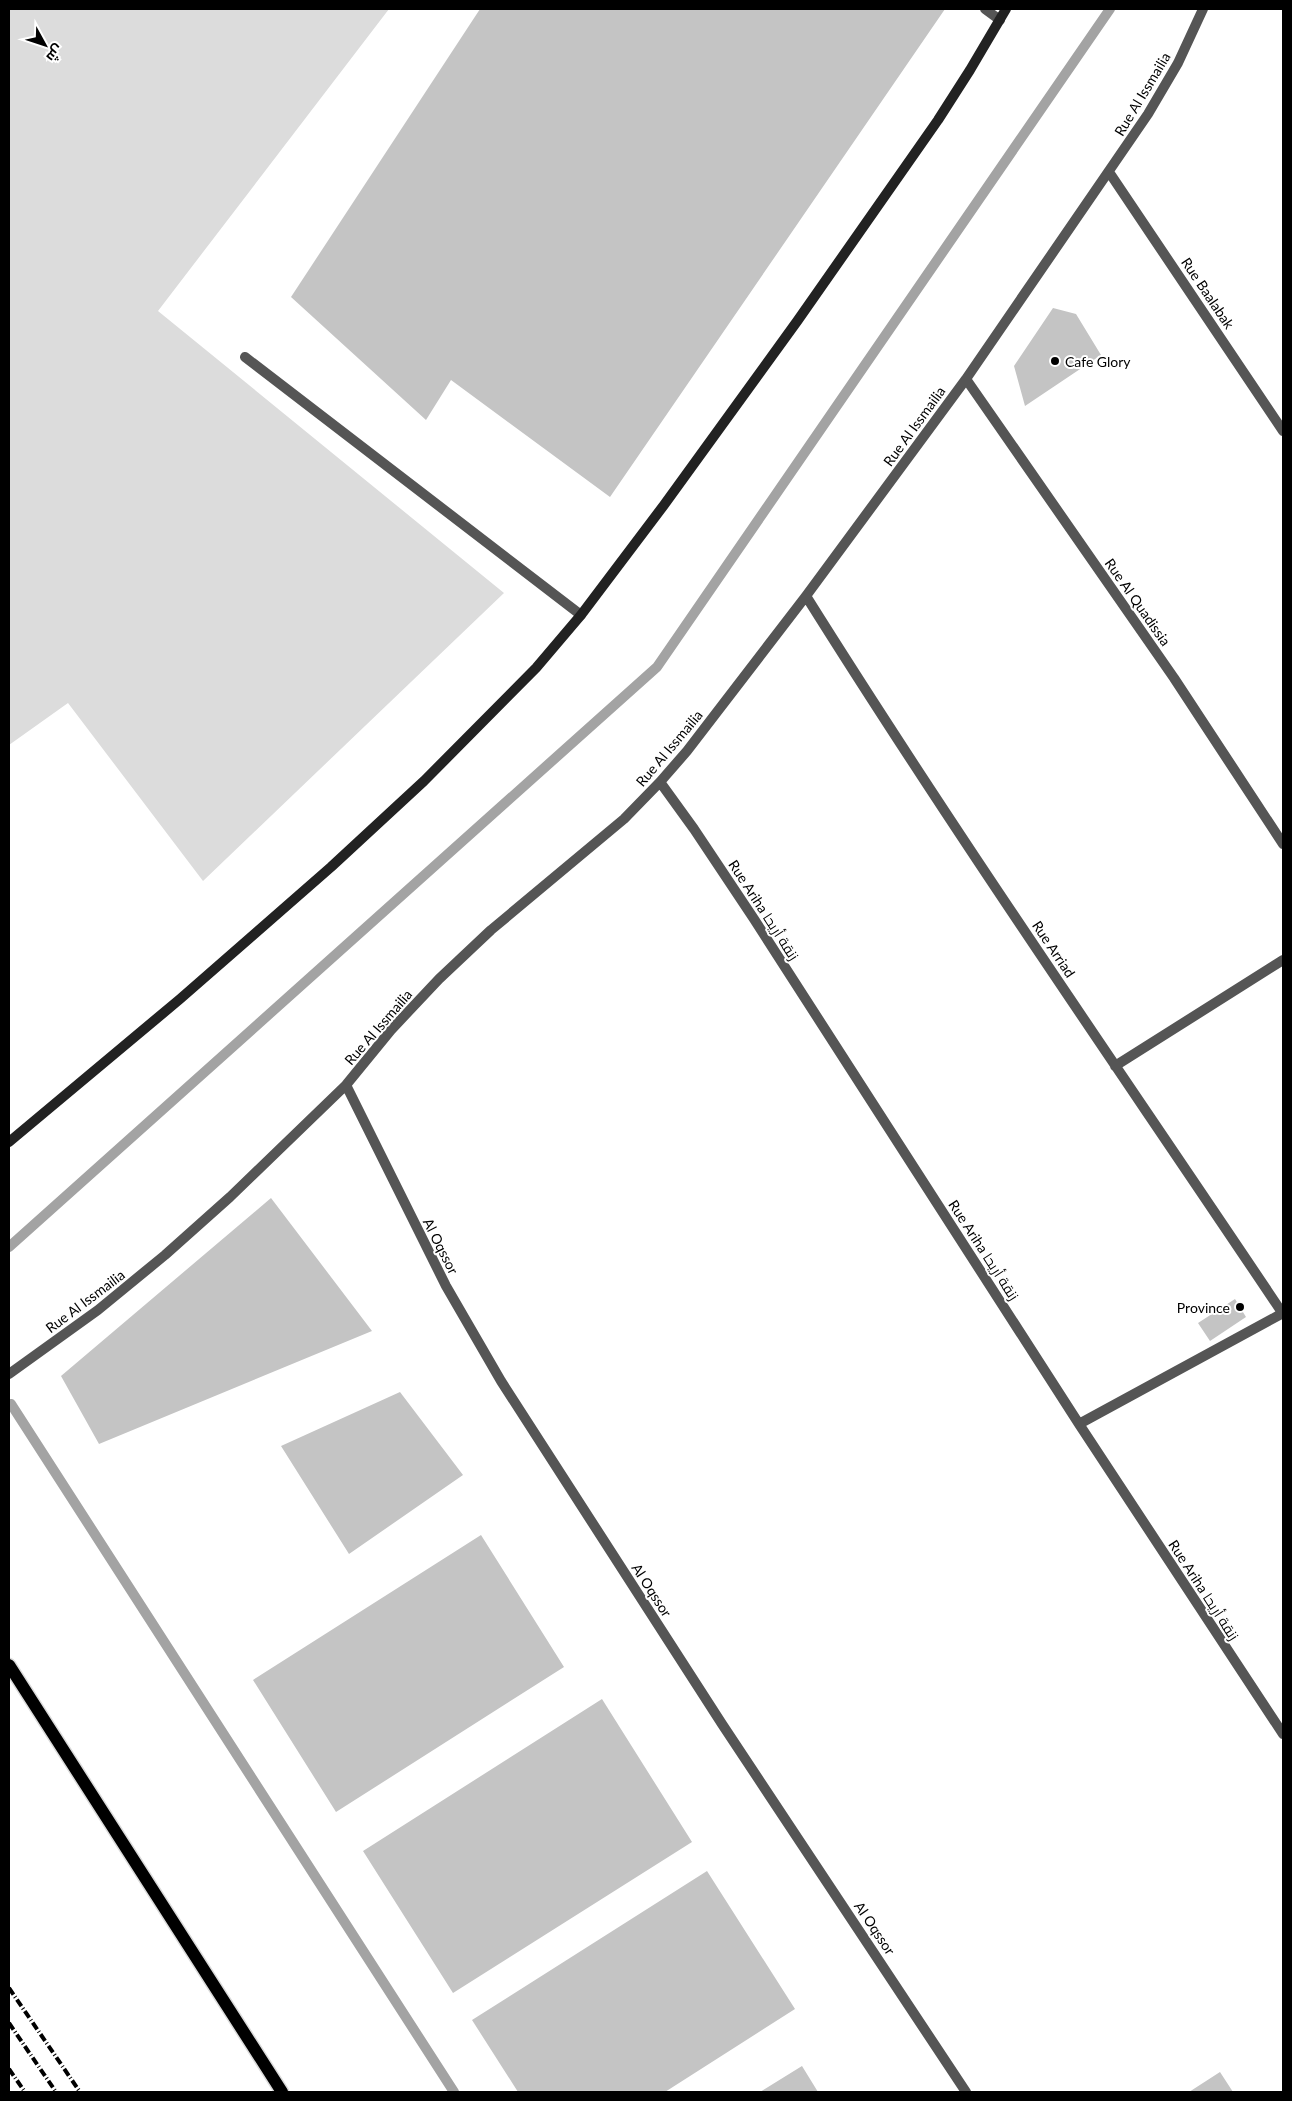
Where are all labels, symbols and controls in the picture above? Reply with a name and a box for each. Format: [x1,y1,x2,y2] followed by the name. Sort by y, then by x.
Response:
[20,20,70,70] north arrow
[42,41,68,66] text: ش
[1110,49,1174,139] street label: Rue Al Issmailia
[1178,254,1239,333] street label: Rue Baalabak
[1065,353,1131,370] place label: Cafe Glory
[1049,355,1061,367] marker: Cafe Glory
[879,383,949,469] street label: Rue Al Issmailia
[1102,555,1174,649] street label: Rue Al Quadissia
[632,706,706,790] street label: Rue Al Issmailia
[725,857,803,963] street label: Rue Ariha زنقة أريحا
[1029,917,1079,981] street label: Rue Arriad
[341,986,415,1068] street label: Rue Al Issmailia
[945,1197,1023,1303] street label: Rue Ariha زنقة أريحا
[420,1215,462,1277] street label: Al Oqssor
[42,1266,128,1336] street label: Rue Al Issmailia
[1177,1299,1230,1316] place label: Province
[1234,1301,1246,1313] marker: Province
[1165,1537,1243,1643] street label: Rue Ariha زنقة أريحا
[628,1560,676,1620] street label: Al Oqssor
[851,1898,899,1958] street label: Al Oqssor

